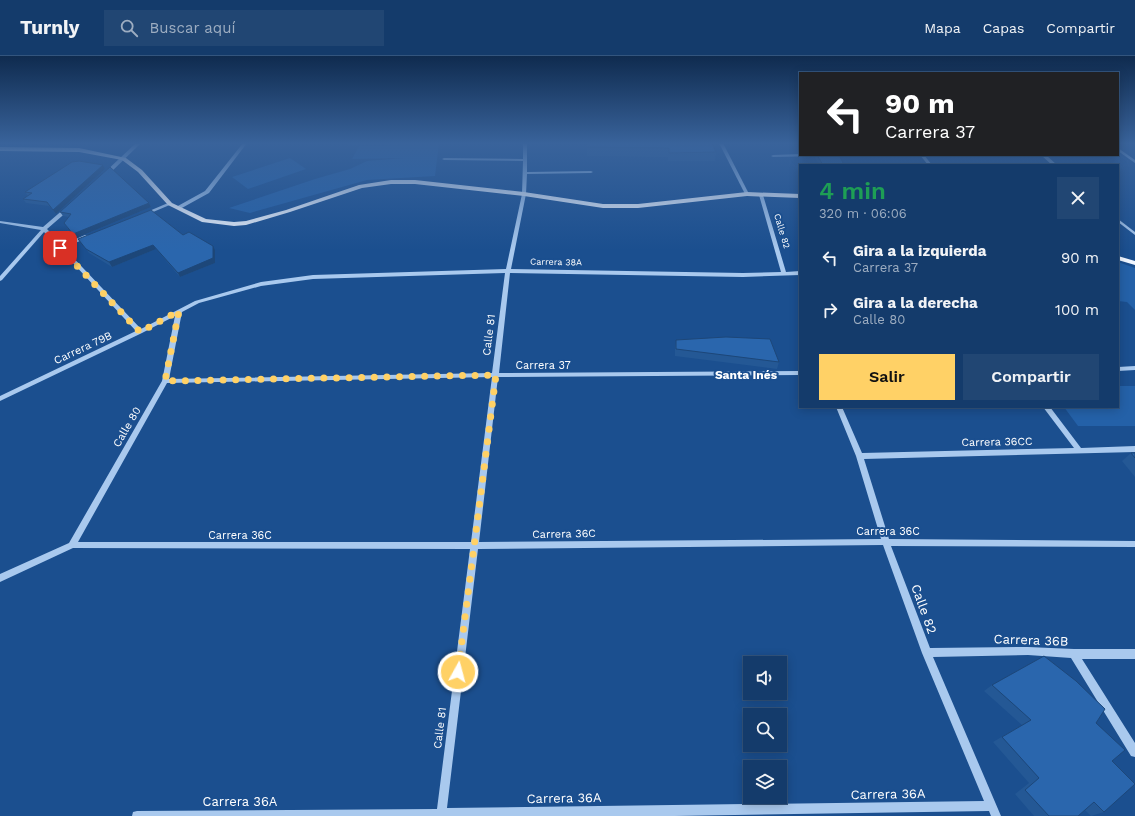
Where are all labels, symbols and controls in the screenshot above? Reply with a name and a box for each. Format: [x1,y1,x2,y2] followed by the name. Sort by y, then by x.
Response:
[104,10,384,46] search box
[20,16,80,39] text: Turnly
[118,17,140,39] icon: search
[150,19,235,37] text: Buscar aquí
[924,20,961,36] text: Mapa
[983,20,1024,36] text: Capas
[1046,20,1115,36] text: Compartir
[885,87,955,120] text: 90 m
[819,88,871,140] icon: left
[885,121,975,142] text: Carrera 37
[819,177,886,205] text: 4 min
[1057,177,1099,219] button: close
[819,206,907,221] text: 320 m · 06:06
[772,212,792,250] street label: Calle 82
[43,231,77,265] pin
[49,237,71,259] icon: arrive
[853,242,986,260] text: Gira a la izquierda
[819,247,841,269] icon: left
[1061,249,1099,267] text: 90 m
[530,257,582,267] street label: Carrera 38A
[853,260,918,275] text: Carrera 37
[853,294,978,312] text: Gira a la derecha
[819,299,841,321] icon: right
[1055,301,1099,319] text: 100 m
[853,312,905,327] text: Calle 80
[480,314,498,356] street label: Calle 81
[52,329,114,367] street label: Carrera 79B
[819,354,955,400] button: Salir
[963,354,1099,400] button: Compartir
[515,359,571,372] street label: Carrera 37
[715,368,778,382] district label: Santa Inés
[110,404,144,449] street label: Calle 80
[961,435,1033,449] street label: Carrera 36CC
[856,525,920,538] street label: Carrera 36C
[532,527,596,541] street label: Carrera 36C
[208,529,272,542] street label: Carrera 36C
[908,582,940,636] street label: Calle 82
[993,631,1069,649] street label: Carrera 36B
[437,651,479,693] position arrow
[743,656,787,804] map controls
[743,656,787,700] button: sound
[431,707,449,749] street label: Calle 81
[743,708,787,752] button: search
[743,760,787,804] button: layers
[850,786,926,802] street label: Carrera 36A
[526,790,602,806] street label: Carrera 36A
[203,794,278,809] street label: Carrera 36A

